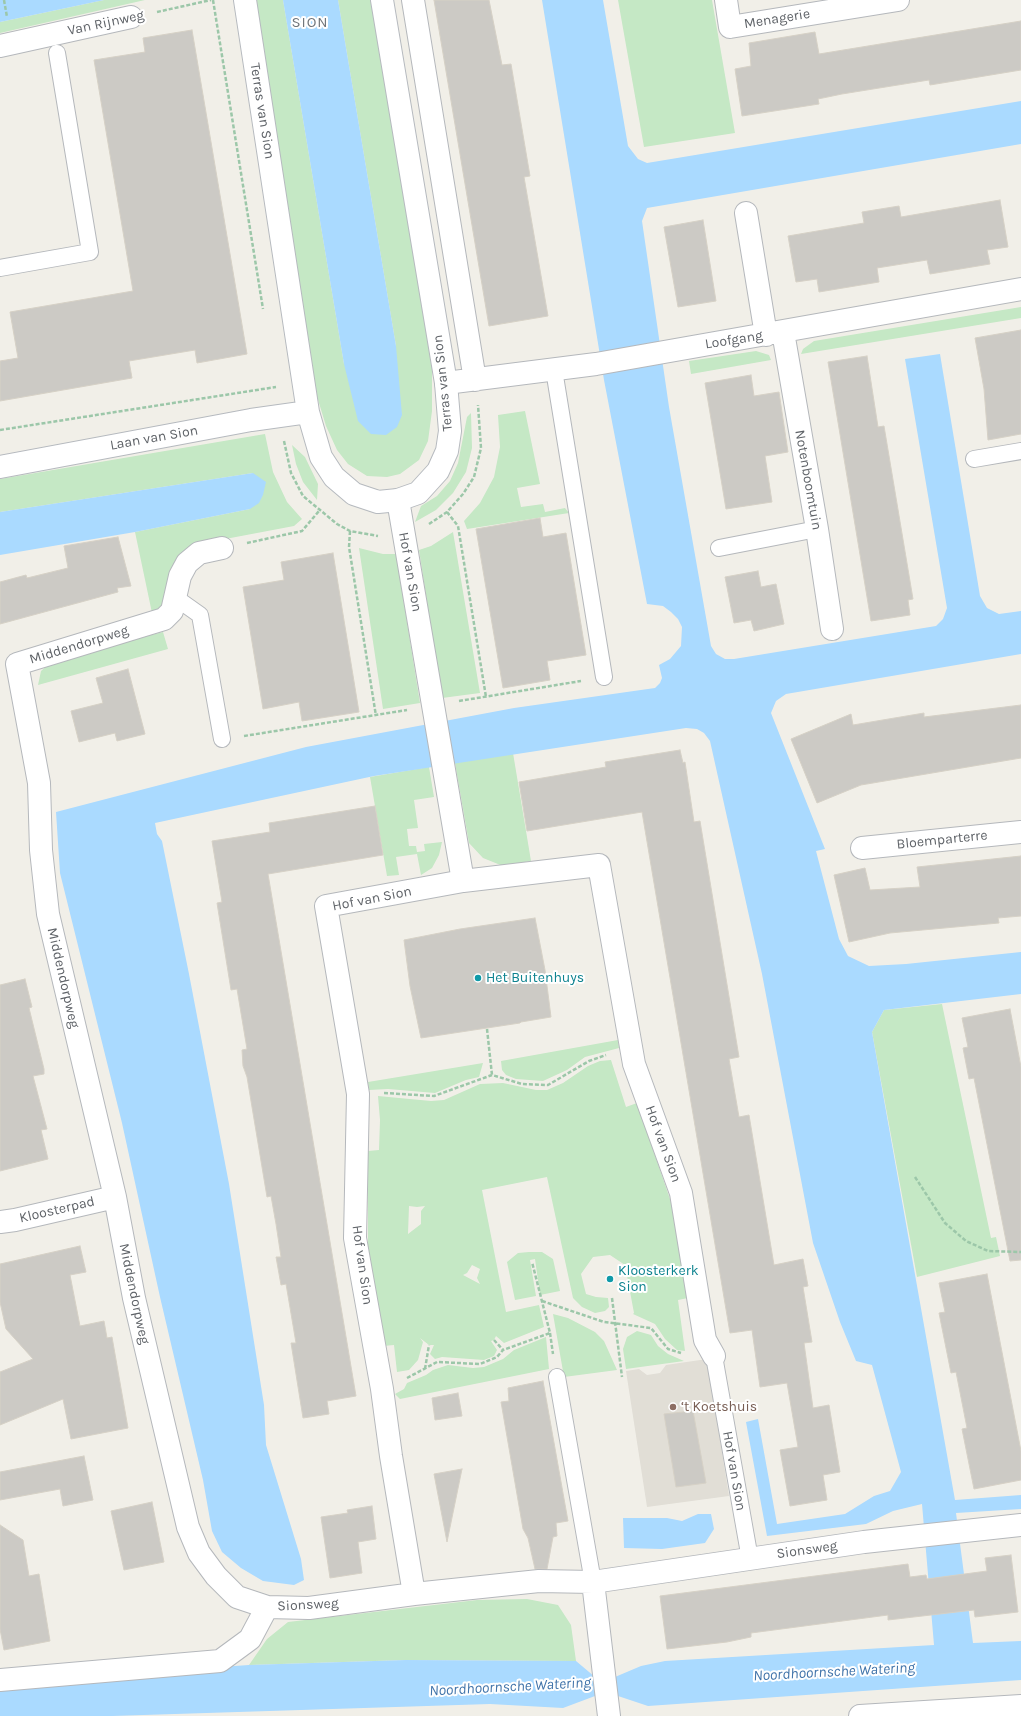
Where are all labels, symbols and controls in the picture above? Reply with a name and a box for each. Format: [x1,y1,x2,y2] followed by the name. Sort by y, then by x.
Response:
[743,5,811,33] street label: Menagerie
[66,7,146,39] street label: Van Rijnweg
[291,14,329,32] district label: SION
[246,62,278,160] street label: Terras van Sion
[704,327,764,353] street label: Loofgang
[430,334,456,432] street label: Terras van Sion
[109,422,199,454] street label: Laan van Sion
[791,429,825,531] street label: Notenboomtuin
[395,531,425,613] street label: Hof van Sion
[27,622,131,668] street label: Middendorpweg
[896,827,988,853] street label: Bloemparterre
[331,883,413,915] street label: Hof van Sion
[43,926,83,1030] street label: Middendorpweg
[486,970,584,986] place label: Het Buitenhuys
[473,973,483,983] marker: Het Buitenhuys
[641,1103,685,1185] street label: Hof van Sion
[18,1193,96,1227] street label: Kloosterpad
[348,1224,376,1306] street label: Hof van Sion
[115,1242,153,1346] street label: Middendorpweg
[618,1263,699,1296] place label: Kloosterkerk Sion
[605,1274,615,1284] marker: Kloosterkerk Sion
[681,1399,757,1415] place label: ‘t Koetshuis
[668,1402,678,1412] marker: ‘t Koetshuis
[719,1430,749,1512] street label: Hof van Sion
[775,1537,839,1563] street label: Sionsweg
[277,1595,339,1615] street label: Sionsweg
[753,1659,915,1685] water label: Noordhoornsche Watering
[429,1674,591,1700] water label: Noordhoornsche Watering

